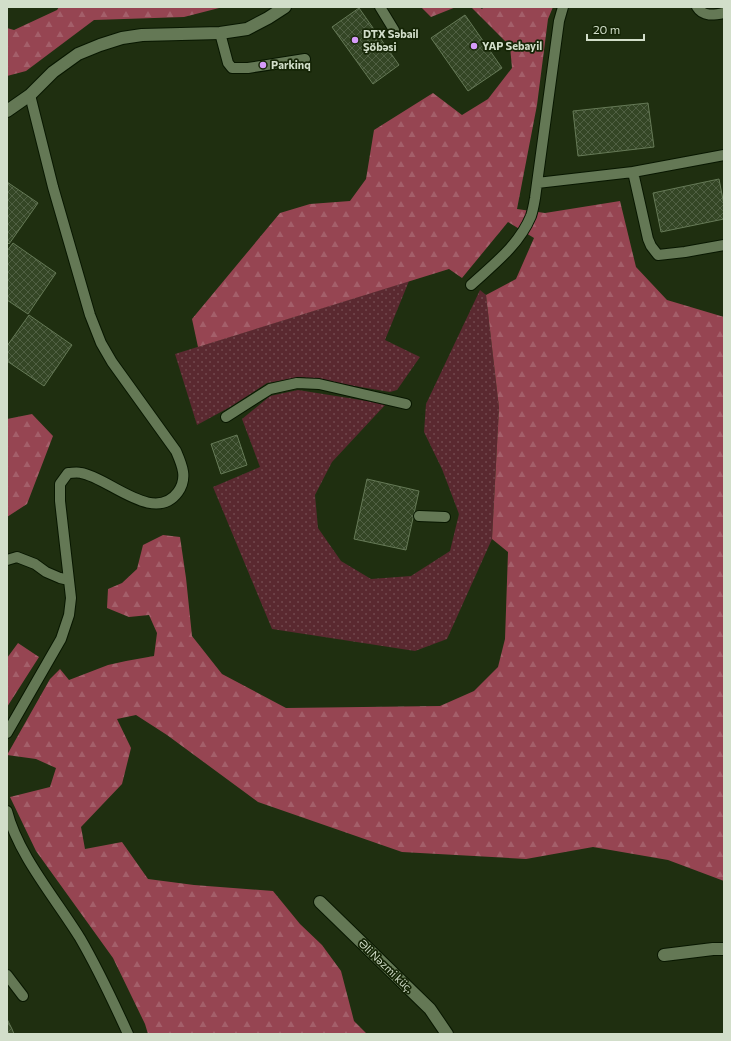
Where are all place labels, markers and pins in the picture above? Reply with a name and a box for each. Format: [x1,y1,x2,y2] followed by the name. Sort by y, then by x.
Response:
[363,27,419,53] place label: DTX Səbail Şöbəsi
[350,35,360,45] marker: DTX Səbail Şöbəsi
[482,39,542,52] place label: YAP Sebayil
[469,41,479,51] marker: YAP Sebayil
[271,58,311,71] place label: Parkinq
[258,60,268,70] marker: Parkinq

